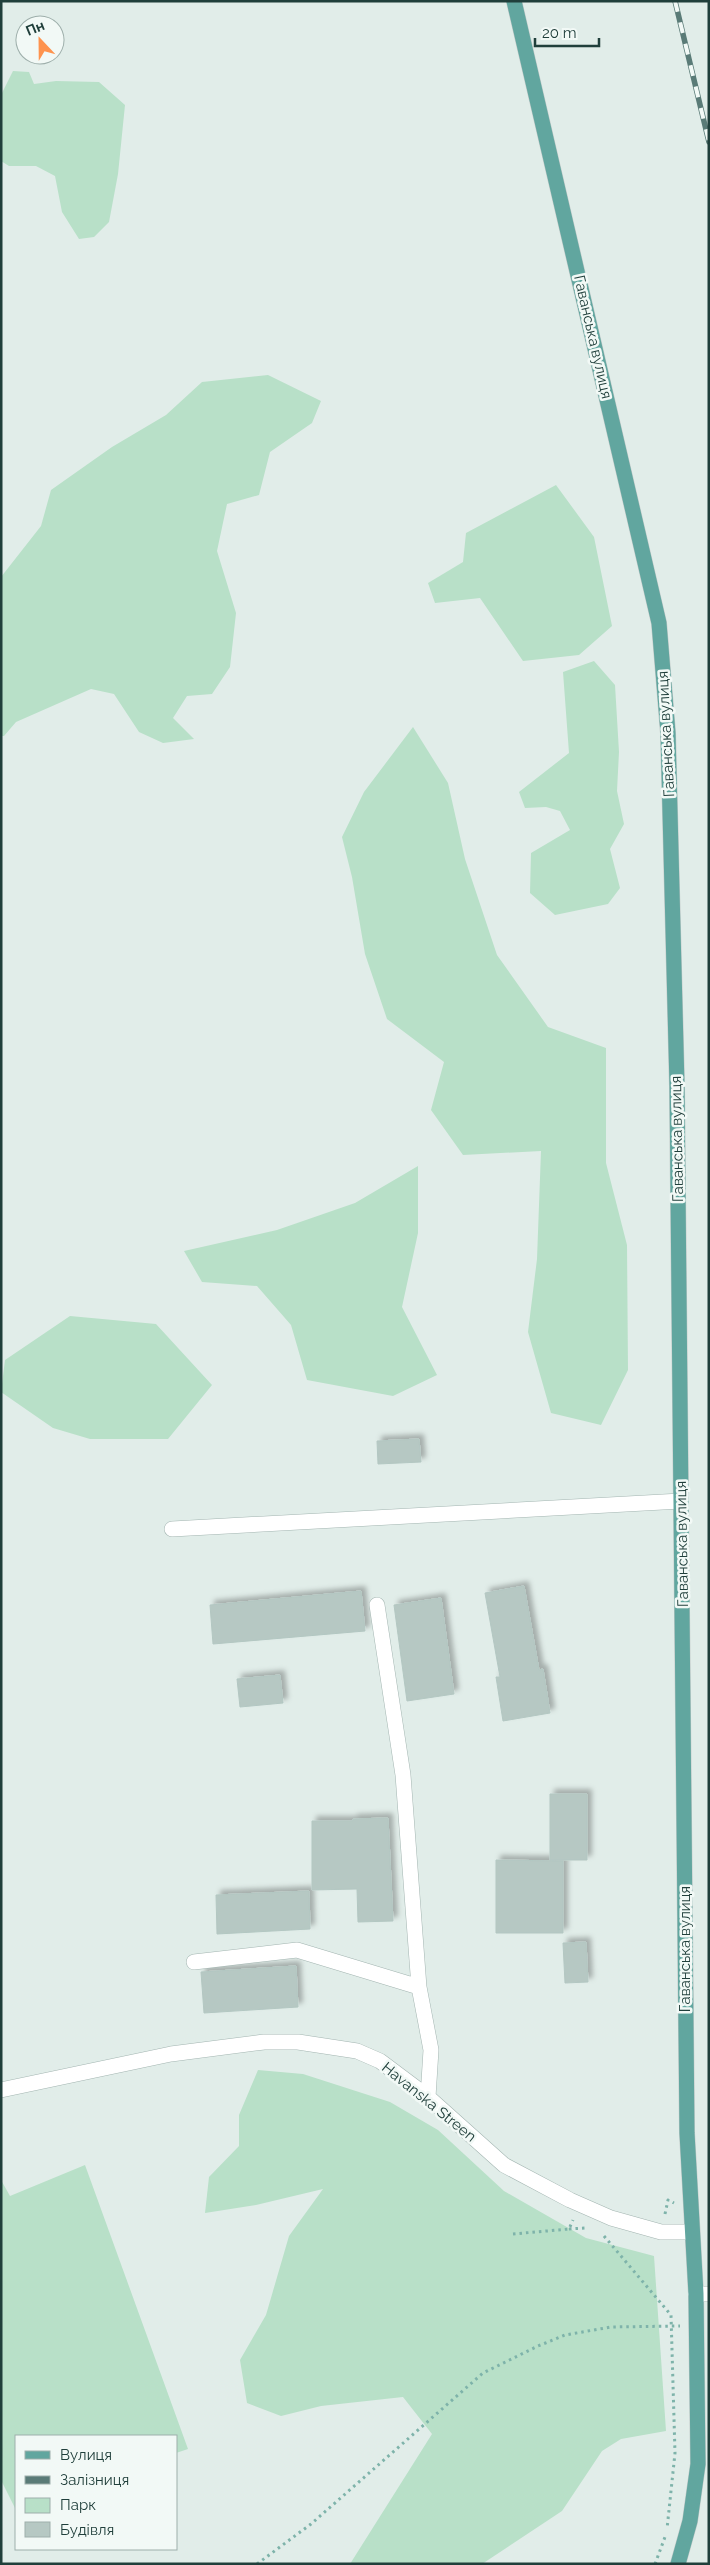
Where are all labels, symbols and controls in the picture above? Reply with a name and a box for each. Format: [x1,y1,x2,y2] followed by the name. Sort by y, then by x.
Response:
[15,15,65,65] north arrow
[535,15,599,47] scale bar
[23,17,47,39] text: Пн
[542,24,577,42] text: 20 m
[570,273,616,401] street label: Гаванська вулиця
[654,670,678,798] street label: Гаванська вулиця
[667,1076,687,1202] street label: Гаванська вулиця
[672,1481,692,1607] street label: Гаванська вулиця
[676,1886,694,2012] street label: Гаванська вулиця
[378,2058,480,2146] street label: Havanska Streen
[15,2435,178,2550] legend
[60,2446,112,2464] text: Вулиця
[60,2471,129,2489] text: Залізниця
[60,2496,96,2514] text: Парк
[60,2521,114,2539] text: Будівля

